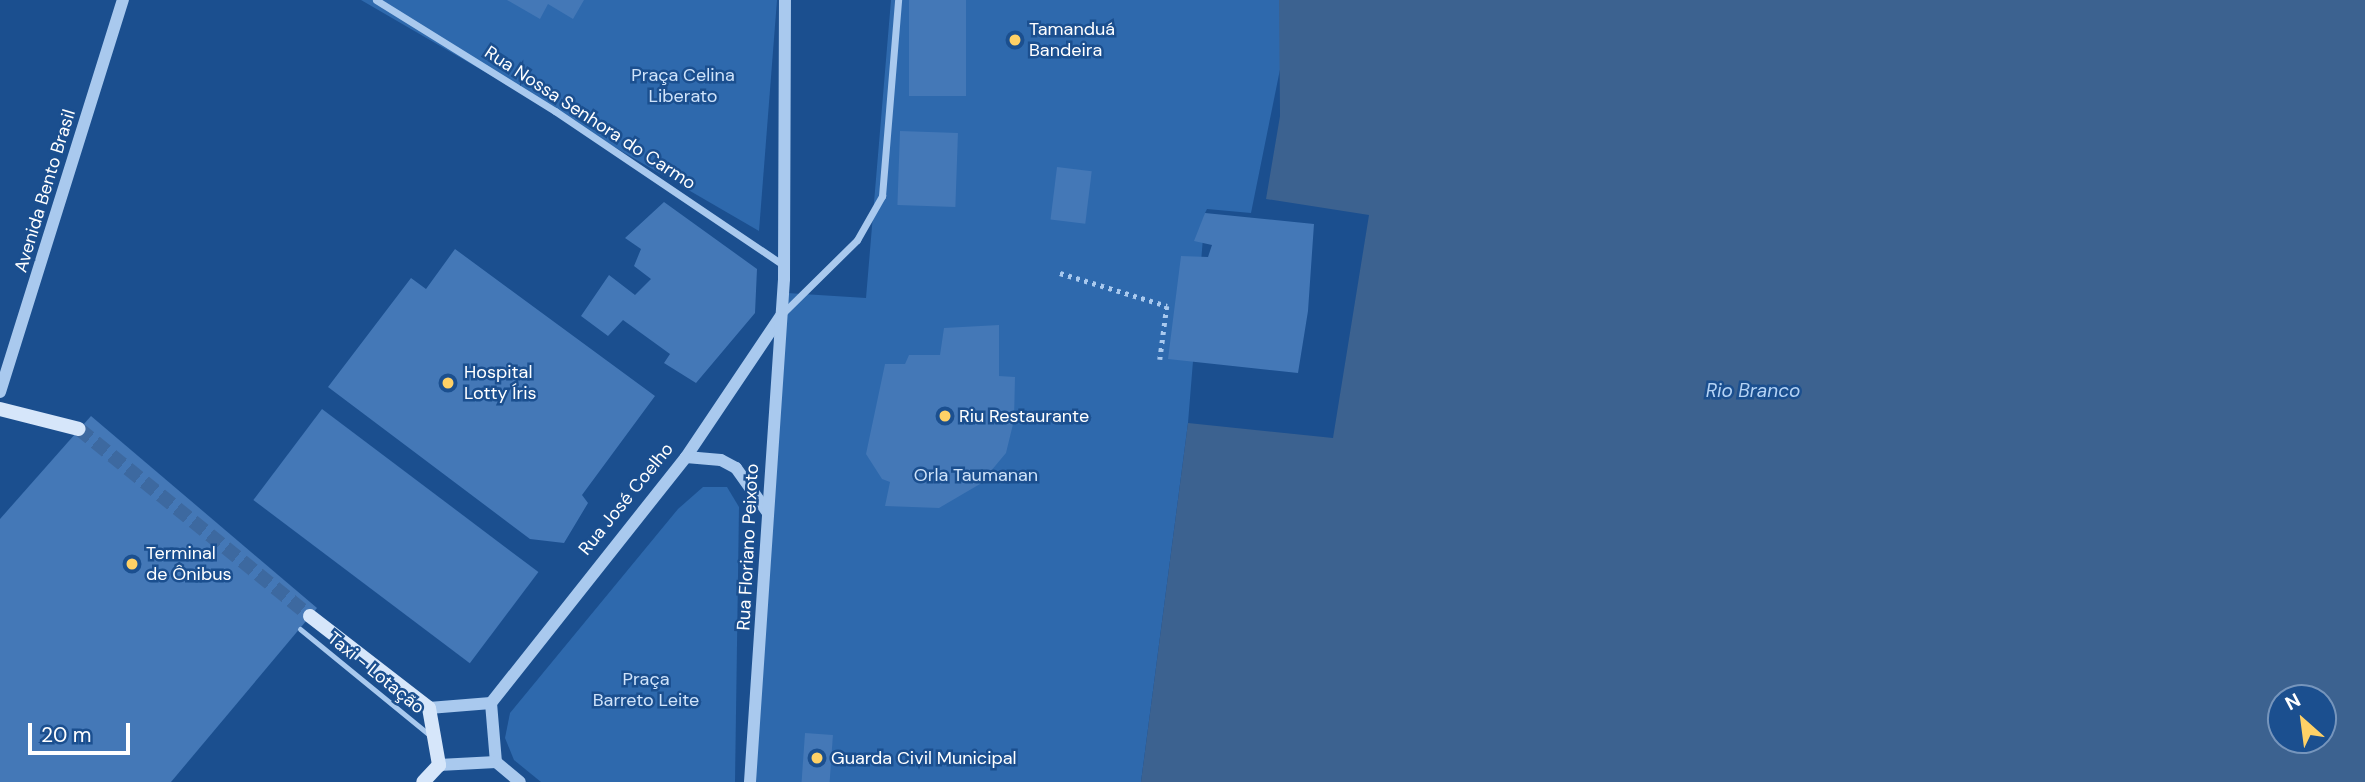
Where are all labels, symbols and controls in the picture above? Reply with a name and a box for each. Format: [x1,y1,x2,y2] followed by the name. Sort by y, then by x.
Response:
[1029,19,1115,61] place label: Tamanduá Bandeira
[1007,32,1023,48] marker: Tamanduá Bandeira
[480,42,700,194] street label: Rua Nossa Senhora do Carmo
[631,65,735,108] park label: Praça Celina Liberato
[10,107,80,275] street label: Avenida Bento Brasil
[464,362,537,404] place label: Hospital Lotty Íris
[438,373,458,393] marker: Hospital Lotty Íris
[1706,380,1800,402] water label: Rio Branco
[959,405,1089,427] place label: Riu Restaurante
[937,408,953,424] marker: Riu Restaurante
[574,439,678,559] street label: Rua José Coelho
[733,463,763,631] street label: Rua Floriano Peixoto
[914,464,1038,486] park label: Orla Taumanan
[146,543,231,586] place label: Terminal de Ônibus
[124,556,140,572] marker: Terminal de Ônibus
[323,627,429,719] street label: Taxi - Lotação
[593,669,699,712] park label: Praça Barreto Leite
[2267,684,2337,754] north arrow
[2281,687,2305,716] text: N
[32,708,133,752] scale bar
[41,721,92,749] text: 20 m
[831,747,1017,769] place label: Guarda Civil Municipal
[809,750,825,766] marker: Guarda Civil Municipal

